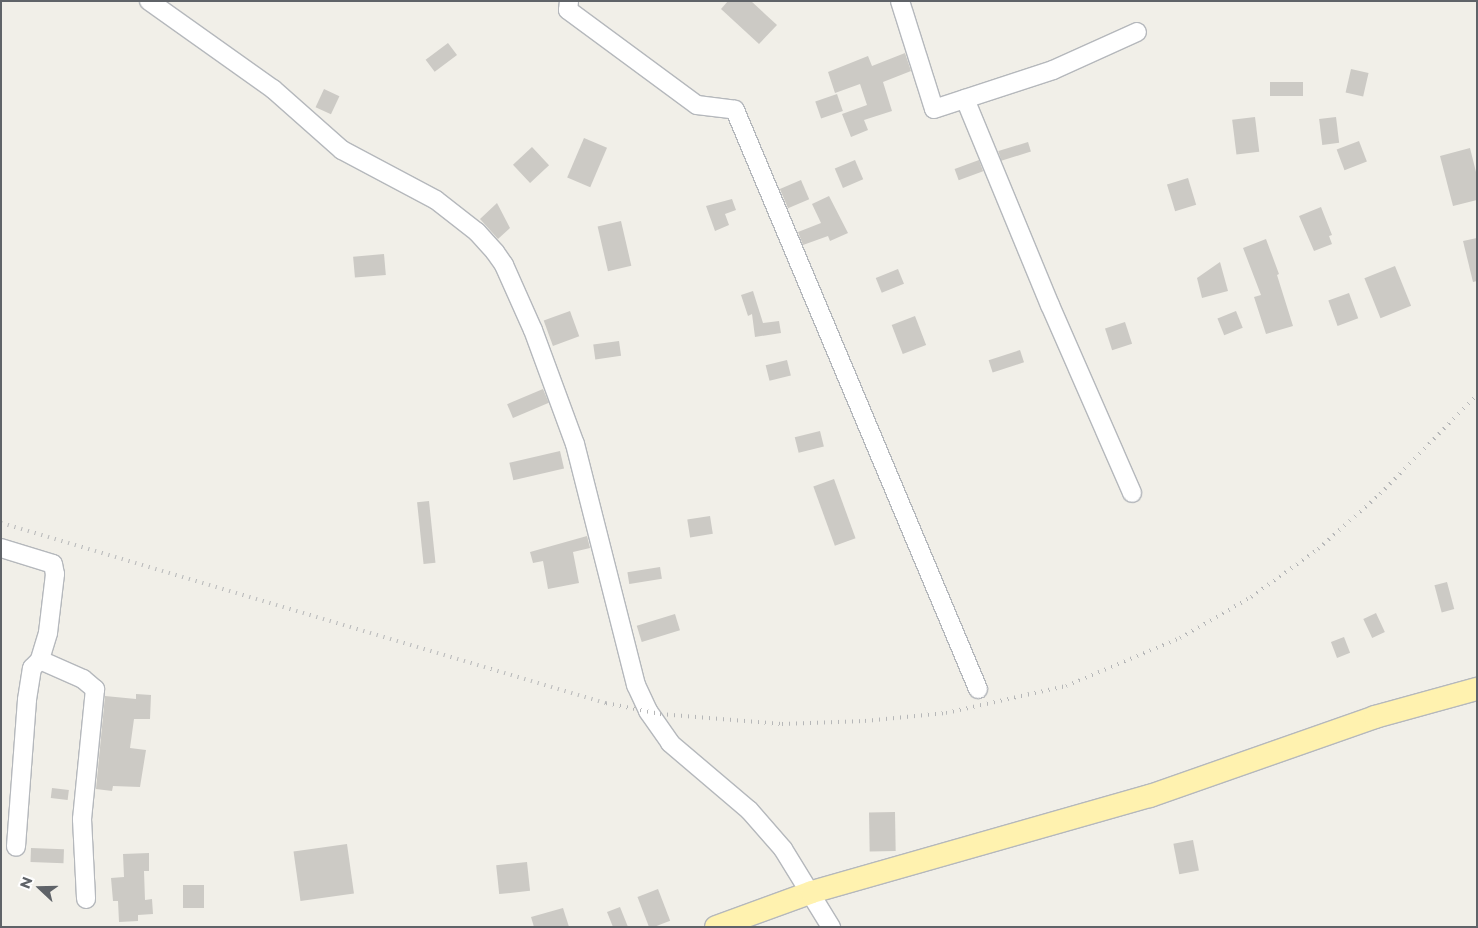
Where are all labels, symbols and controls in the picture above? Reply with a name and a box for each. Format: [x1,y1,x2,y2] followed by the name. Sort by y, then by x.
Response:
[15,863,65,913] north arrow
[16,874,36,891] text: N

